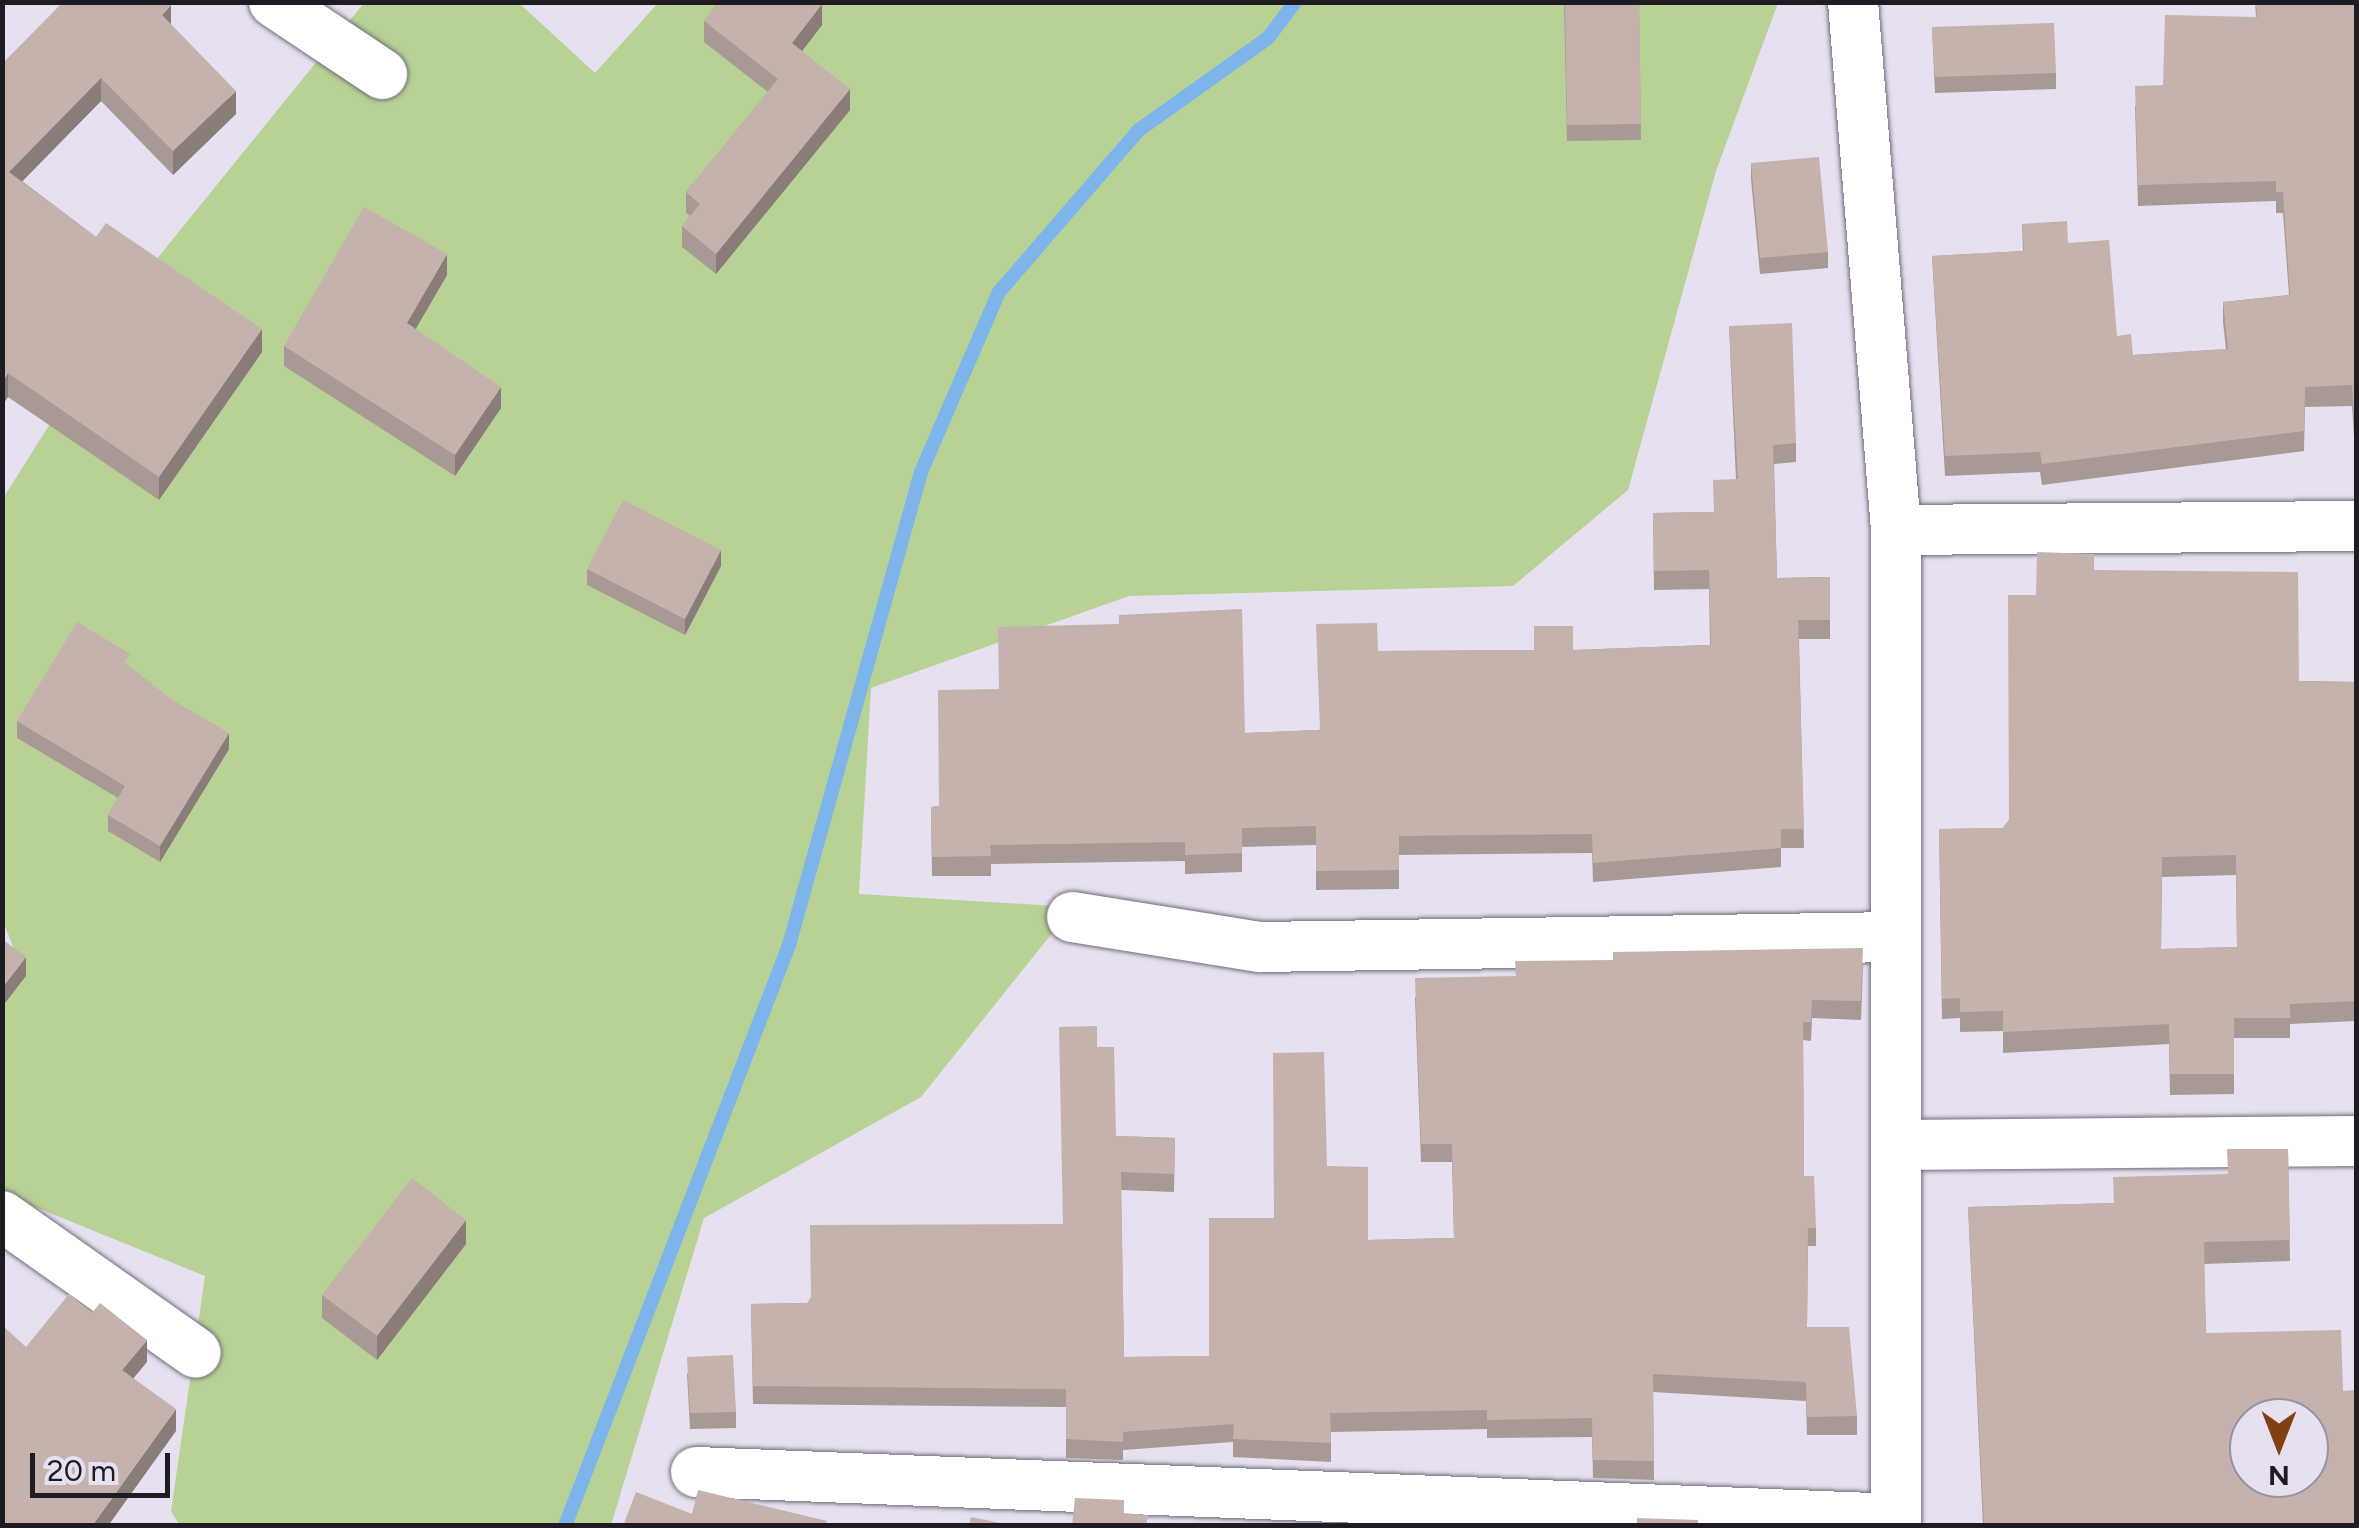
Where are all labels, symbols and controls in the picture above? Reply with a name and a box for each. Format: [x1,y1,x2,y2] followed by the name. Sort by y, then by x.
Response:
[2229,1398,2329,1498] north arrow
[35,1433,175,1495] scale bar
[47,1452,116,1489] text: 20 m
[2268,1459,2290,1493] text: N

